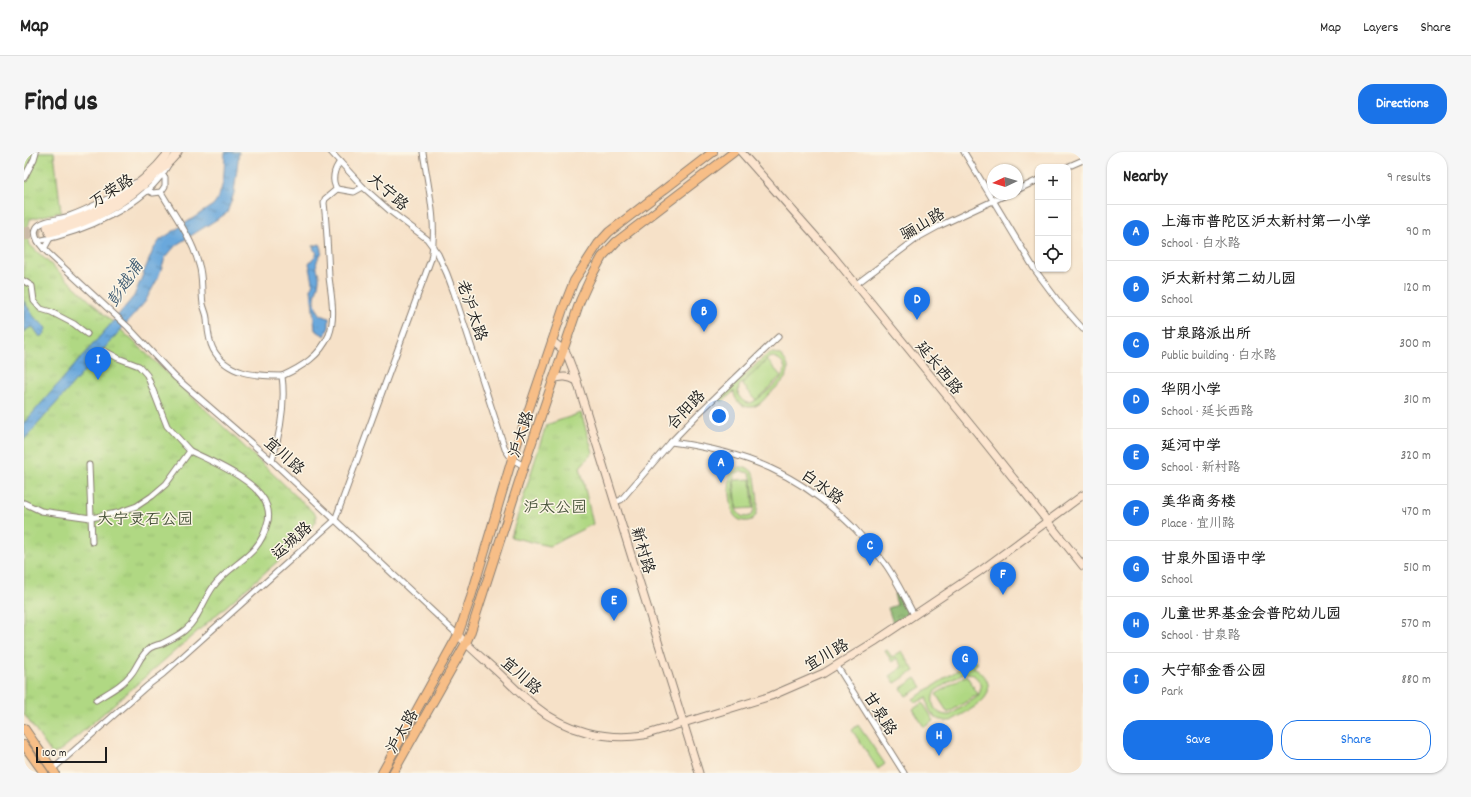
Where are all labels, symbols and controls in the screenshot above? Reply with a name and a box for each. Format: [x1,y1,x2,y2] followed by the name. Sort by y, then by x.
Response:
[20,14,49,41] text: Map
[1320,18,1341,38] text: Map
[1363,18,1398,38] text: Layers
[1420,18,1451,38] text: Share
[24,84,98,124] text: Find us
[1358,84,1447,124] button: Directions
[987,164,1023,200] north arrow
[1035,164,1071,272] map controls
[1035,164,1071,200] button: +
[1123,166,1167,190] text: Nearby
[362,168,413,217] street label: 大宁路
[1387,169,1431,188] text: 9 results
[86,170,139,215] street label: 万荣路
[1035,200,1071,236] button: −
[896,203,950,248] street label: 骊山路
[1161,212,1371,234] text: 上海市普陀区沪太新村第一小学
[1132,223,1140,242] text: A
[1406,223,1431,242] text: 90 m
[1161,235,1241,254] text: School · 白水路
[1035,236,1071,272] button: locate
[103,255,152,313] water label: 彭越浦
[1161,269,1296,291] text: 沪太新村第二幼儿园
[449,277,492,345] street label: 老沪太路
[1133,279,1139,298] text: B
[1403,279,1431,298] text: 120 m
[904,287,930,320] pin: D
[1161,291,1193,310] text: School
[691,299,717,332] pin: B
[1161,324,1251,346] text: 甘泉路派出所
[1133,335,1139,354] text: C
[1399,335,1431,354] text: 300 m
[909,336,967,401] street label: 延长西路
[85,347,111,380] pin: I
[1161,347,1277,366] text: Public building · 白水路
[1161,380,1221,402] text: 华阴小学
[662,385,712,436] street label: 合阳路
[1133,391,1139,410] text: D
[1403,391,1431,410] text: 310 m
[1161,403,1254,422] text: School · 延长西路
[709,406,729,426] your location
[504,408,541,461] street label: 沪太路
[258,432,309,481] street label: 宜川路
[1161,436,1221,458] text: 延河中学
[1133,447,1139,466] text: E
[1401,447,1431,466] text: 320 m
[708,450,734,483] pin: A
[1161,459,1241,478] text: School · 新村路
[795,465,848,511] street label: 白水路
[1161,492,1236,514] text: 美华商务楼
[523,497,587,520] park label: 沪太公园
[1133,503,1139,522] text: F
[1402,503,1431,522] text: 470 m
[97,509,193,532] park label: 大宁灵石公园
[1161,515,1235,534] text: Place · 宜川路
[267,517,318,566] street label: 运城路
[624,524,659,577] street label: 新村路
[857,533,883,566] pin: C
[1161,549,1266,571] text: 甘泉外国语中学
[1133,559,1139,578] text: G
[1403,559,1431,578] text: 510 m
[990,562,1016,595] pin: F
[1161,571,1193,590] text: School
[601,588,627,621] pin: E
[1161,604,1341,626] text: 儿童世界基金会普陀幼儿园
[1133,615,1139,634] text: H
[1401,615,1431,634] text: 570 m
[1161,627,1241,646] text: School · 甘泉路
[801,634,854,678] street label: 宜川路
[952,646,978,679] pin: G
[495,652,546,701] street label: 宜川路
[1161,661,1266,683] text: 大宁郁金香公园
[1134,671,1138,690] text: I
[1402,671,1431,690] text: 880 m
[1161,683,1183,702] text: Park
[856,688,901,741] street label: 甘泉路
[381,706,425,759] street label: 沪太路
[1123,720,1273,760] button: Save
[1281,720,1431,760] button: Share
[926,723,952,756] pin: H
[36,745,107,764] scale bar
[42,746,66,762] text: 100 m

